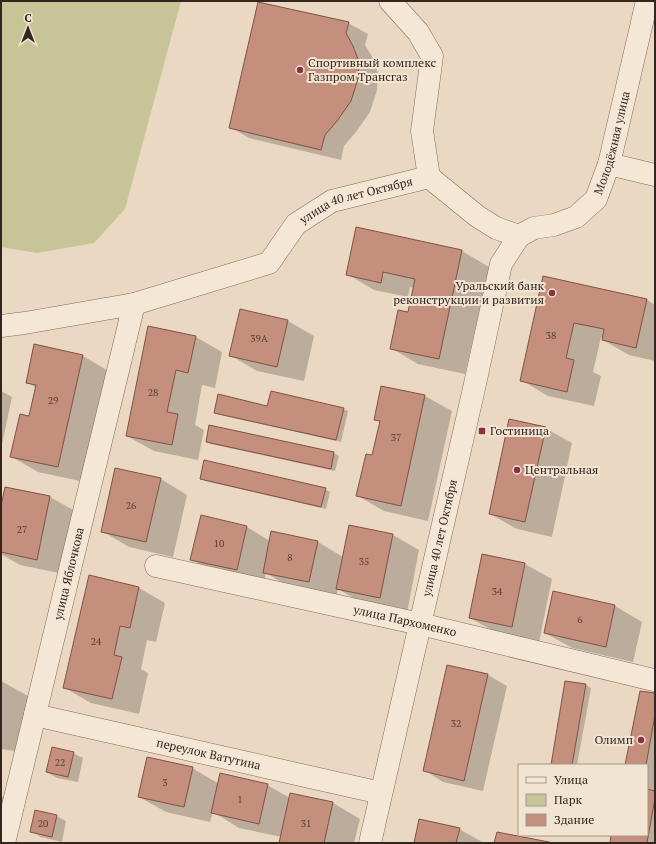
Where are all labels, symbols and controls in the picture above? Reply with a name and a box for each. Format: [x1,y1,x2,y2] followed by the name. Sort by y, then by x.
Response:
[8,8,48,48] north arrow
[24,11,32,25] text: С
[308,55,436,84] place label: Спортивный комплекс Газпром Трансгаз
[295,65,305,75] marker: Спортивный комплекс Газпром Трансгаз
[590,89,633,197] street label: Молодёжная улица
[296,173,414,227] street label: улица 40 лет Октября
[393,278,544,307] place label: Уральский банк реконструкции и развития
[547,288,557,298] marker: Уральский банк реконструкции и развития
[546,329,556,342] house number: 38
[250,332,268,345] house number: 39А
[148,386,158,399] house number: 28
[48,394,58,407] house number: 29
[490,423,549,438] place label: Гостиница
[477,426,487,436] marker: Гостиница
[391,431,401,444] house number: 37
[525,462,598,477] place label: Центральная
[512,465,522,475] marker: Центральная
[418,478,460,599] street label: улица 40 лет Октября
[126,499,137,512] house number: 26
[17,523,27,536] house number: 27
[50,526,87,622] street label: улица Яблочкова
[214,537,224,550] house number: 10
[287,551,293,564] house number: 8
[359,555,369,568] house number: 35
[492,585,503,598] house number: 34
[351,601,459,640] street label: улица Пархоменко
[577,613,583,626] house number: 6
[91,635,102,648] house number: 24
[451,717,461,730] house number: 32
[595,732,633,747] place label: Олимп
[155,735,262,773] street label: переулок Ватутина
[636,735,646,745] marker: Олимп
[55,756,65,769] house number: 22
[518,764,648,836] legend
[554,772,588,787] text: Улица
[162,776,168,789] house number: 3
[554,792,582,807] text: Парк
[237,793,243,806] house number: 1
[554,812,594,827] text: Здание
[38,817,48,830] house number: 20
[301,817,311,830] house number: 31

